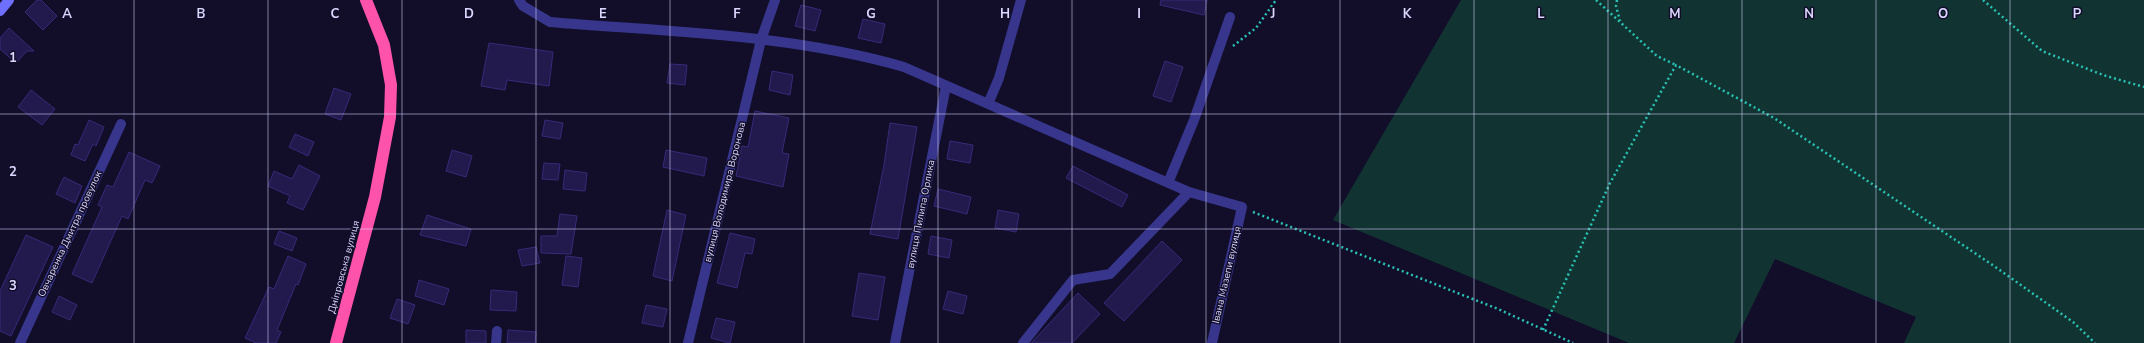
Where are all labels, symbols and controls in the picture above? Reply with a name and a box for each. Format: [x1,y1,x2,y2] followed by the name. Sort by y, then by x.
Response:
[62,5,72,23] text: A
[197,5,206,23] text: B
[331,5,340,23] text: C
[464,5,474,23] text: D
[599,5,607,23] text: E
[733,5,741,23] text: F
[866,5,876,23] text: G
[1000,5,1010,23] text: H
[1137,5,1141,23] text: I
[1270,5,1275,23] text: J
[1403,5,1412,23] text: K
[1537,5,1545,23] text: L
[1669,5,1681,23] text: M
[1804,5,1814,23] text: N
[1938,5,1948,23] text: O
[2073,5,2082,23] text: P
[9,49,17,67] text: 1
[701,120,749,264] street label: вулиця Володимира Воронова
[904,158,938,270] street label: вулиця Пилипа Орлика
[9,163,17,181] text: 2
[35,168,106,299] street label: Овчаренка Дмитра провулок
[325,219,363,315] street label: Дніпровська вулиця
[1209,225,1245,325] street label: Івана Мазепи вулиця
[9,277,17,295] text: 3

